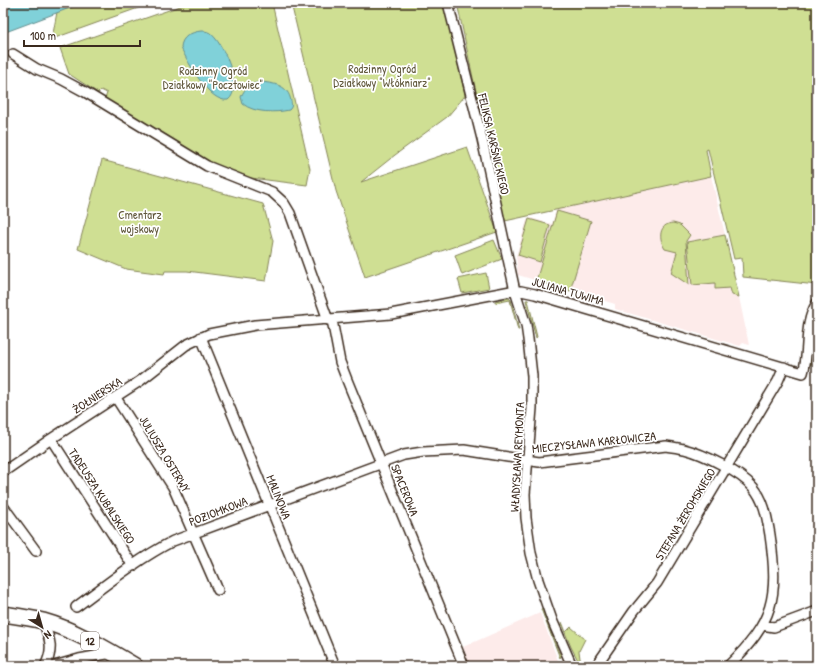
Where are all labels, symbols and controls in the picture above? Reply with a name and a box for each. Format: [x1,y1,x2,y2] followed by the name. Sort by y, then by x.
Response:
[24,22,140,48] scale bar
[30,27,56,44] text: 100 m
[333,60,431,91] park label: Rodzinny Ogród Działkowy "Włókniarz"
[163,62,263,93] park label: Rodzinny Ogród Działkowy "Pocztowiec"
[474,91,514,196] street label: FELIKSA KARŚNICKIEGO
[118,206,162,237] park label: Cmentarz wojskowy
[530,273,606,309] street label: JULIANA TUWIMA
[69,373,125,417] street label: ŻOŁNIERSKA
[506,401,528,512] street label: WŁADYSŁAWA REYMONTA
[135,413,195,496] street label: JULIUSZA OSTERWY
[531,427,657,457] street label: MIECZYSŁAWA KARŁOWICZA
[65,445,140,547] street label: TADEUSZA KUBALSKIEGO
[387,462,423,519] street label: SPACEROWA
[651,464,719,563] street label: STEFANA ŻEROMSKIEGO
[262,472,296,522] street label: MALINOWA
[186,492,250,530] street label: POZIOMKOWA
[22,607,62,647] north arrow
[41,628,55,642] text: N
[81,632,99,650] road number: 12

